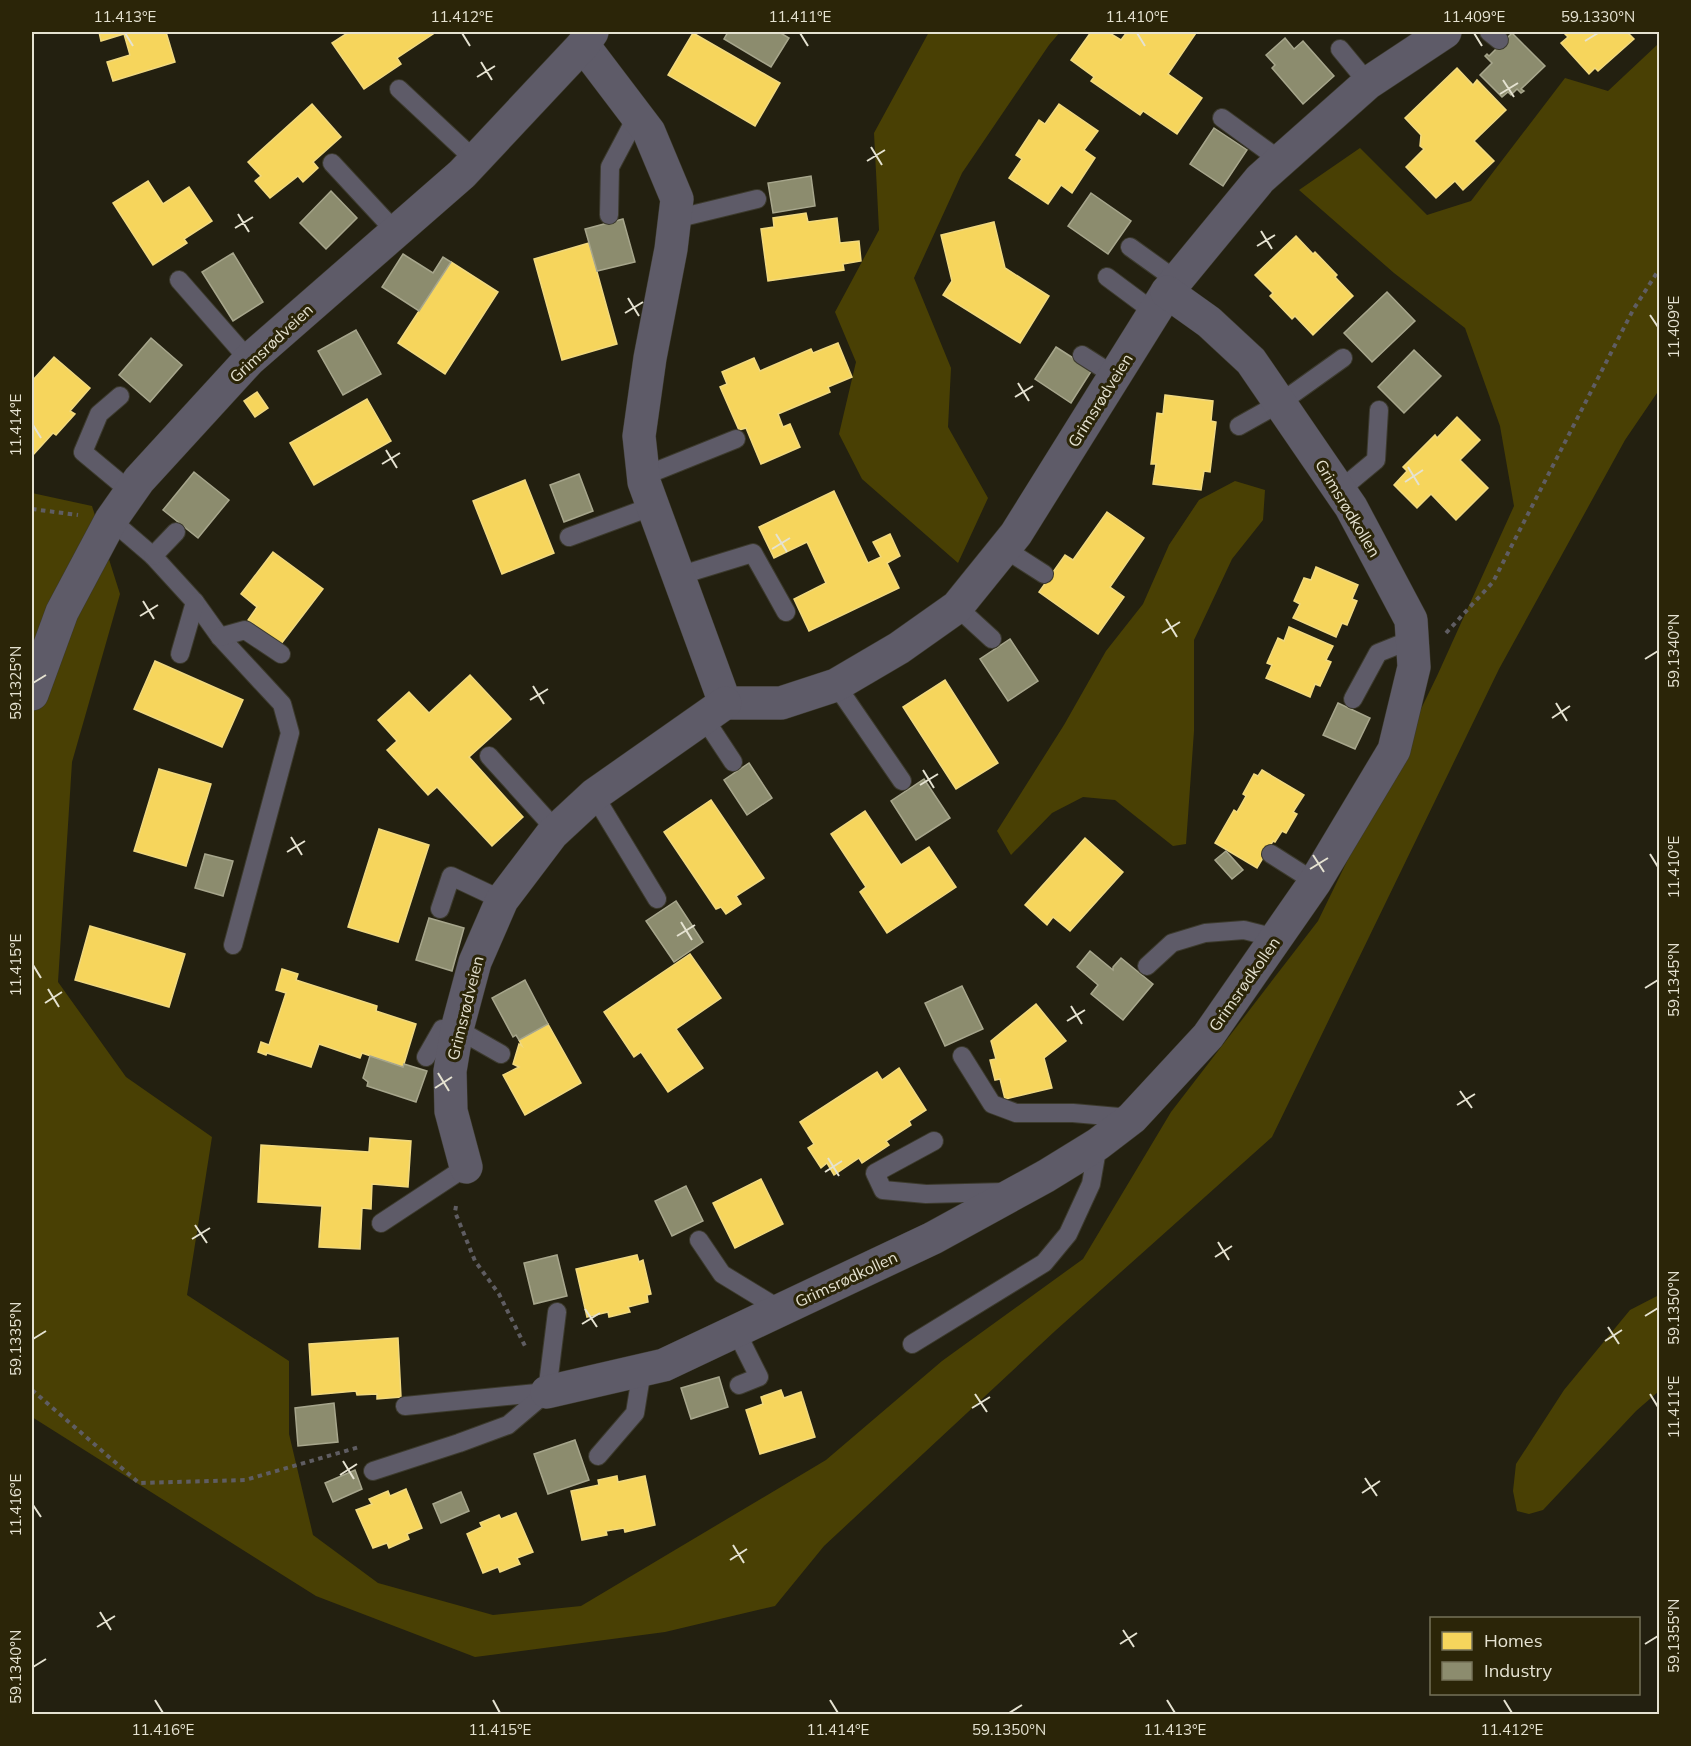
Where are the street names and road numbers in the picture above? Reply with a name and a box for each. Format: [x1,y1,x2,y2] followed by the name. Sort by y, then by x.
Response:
[225,299,317,387] street label: Grimsrødveien
[1063,349,1137,451] street label: Grimsrødveien
[1311,455,1385,561] street label: Grimsrødkollen
[1204,933,1284,1035] street label: Grimsrødkollen
[442,954,488,1062] street label: Grimsrødveien
[792,1247,900,1311] street label: Grimsrødkollen

